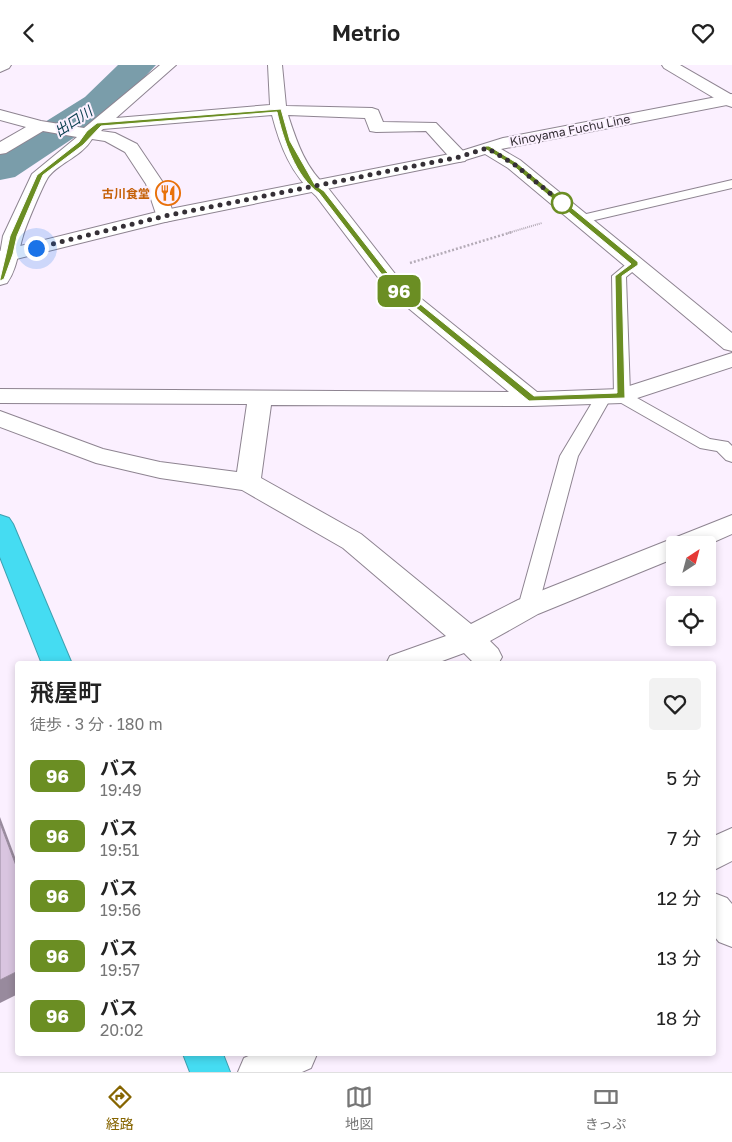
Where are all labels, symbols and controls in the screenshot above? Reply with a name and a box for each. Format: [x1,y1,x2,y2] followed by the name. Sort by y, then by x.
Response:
[15,19,43,47] icon: back
[332,19,400,46] text: Metrio
[689,19,717,47] icon: heart
[51,101,97,140] water label: 出口川
[509,111,632,149] street label: Kinoyama Fuchu Line
[155,180,181,206] restaurant icon: 古川食堂
[102,186,150,201] place label: 古川食堂
[551,192,573,214] unlabelled marker
[24,236,49,261] your location
[376,275,422,307] line badge: 96
[388,280,410,302] text: 96
[666,536,716,586] north arrow
[666,536,716,646] map controls
[666,596,716,646] button: locate
[30,677,102,706] text: 飛屋町
[649,678,701,730] button: heart
[30,714,163,734] text: 徒歩 · 3 分 · 180 m
[100,756,138,779] text: バス
[46,765,69,787] text: 96
[666,766,701,789] text: 5 分
[100,780,142,800] text: 19:49
[100,816,138,839] text: バス
[46,825,69,847] text: 96
[667,826,701,849] text: 7 分
[100,840,139,860] text: 19:51
[100,876,138,899] text: バス
[46,885,69,907] text: 96
[657,886,701,909] text: 12 分
[100,900,141,920] text: 19:56
[100,936,138,959] text: バス
[46,945,69,967] text: 96
[657,946,701,969] text: 13 分
[100,960,140,980] text: 19:57
[100,996,138,1019] text: バス
[46,1005,69,1027] text: 96
[656,1006,701,1029] text: 18 分
[100,1020,143,1040] text: 20:02
[106,1083,134,1133] tab: 経路
[345,1083,373,1133] tab: 地図
[585,1083,626,1133] tab: きっぷ

